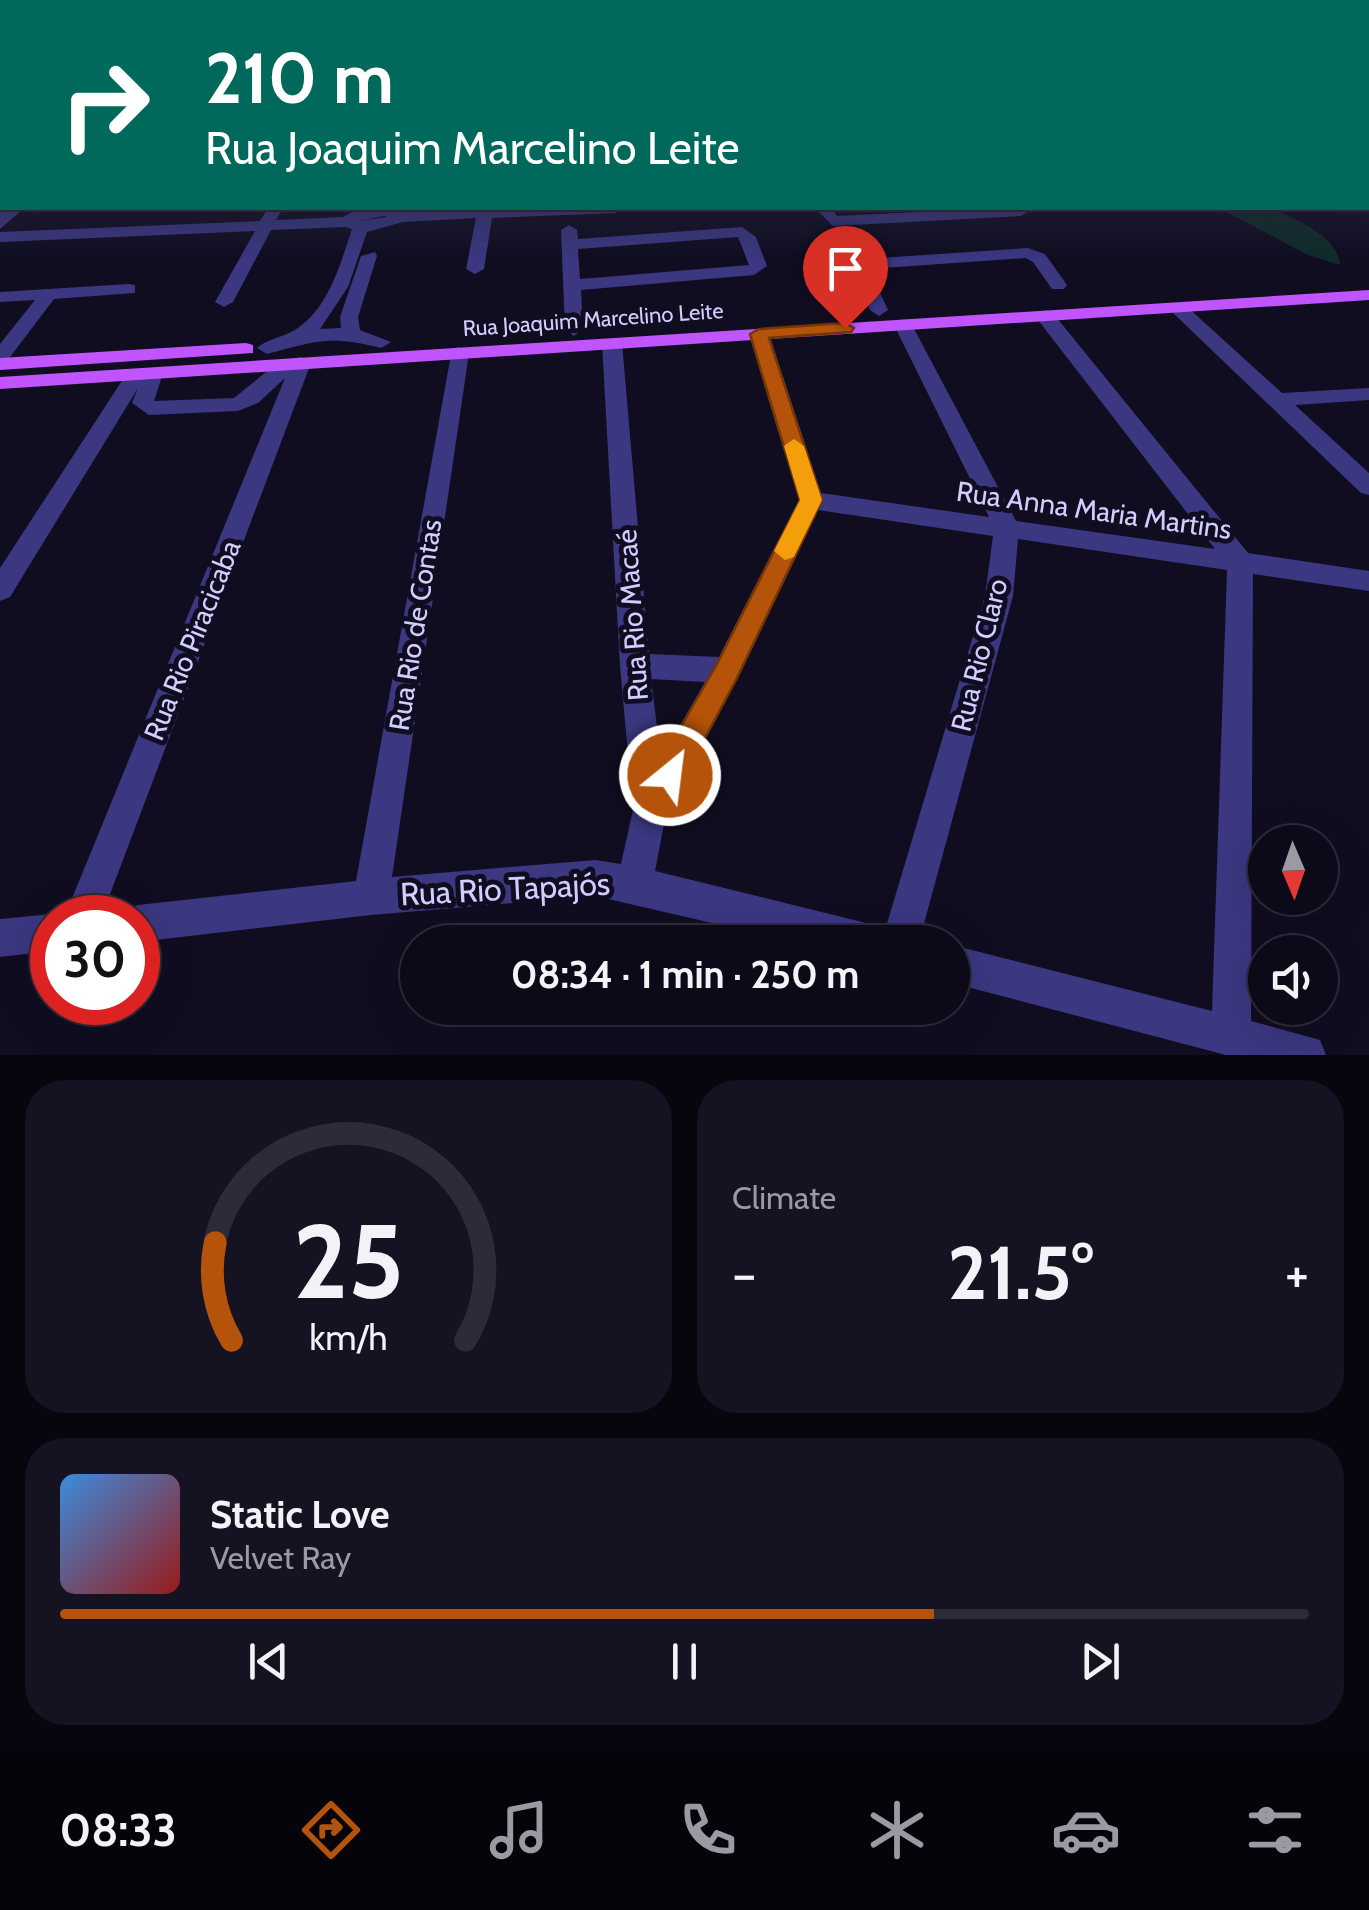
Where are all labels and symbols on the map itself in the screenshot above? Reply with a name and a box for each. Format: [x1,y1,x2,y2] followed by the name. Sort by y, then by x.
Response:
[803,226,888,329] pin
[462,297,724,342] street label: Rua Joaquim Marcelino Leite
[954,474,1234,546] street label: Rua Anna Maria Martins
[382,517,448,733] street label: Rua Rio de Contas
[609,528,655,702] street label: Rua Rio Macaé
[136,534,248,745] street label: Rua Rio Piracicaba
[944,575,1014,735] street label: Rua Rio Claro
[618,723,722,827] position arrow
[1248,825,1338,915] north arrow
[399,864,611,913] street label: Rua Rio Tapajós
[30,895,160,1025] speed limit sign: 30

